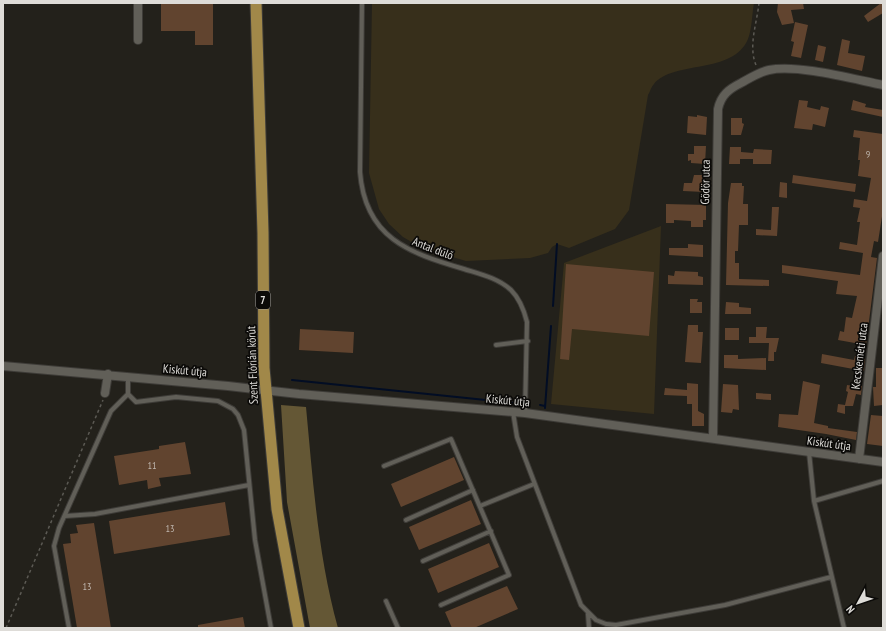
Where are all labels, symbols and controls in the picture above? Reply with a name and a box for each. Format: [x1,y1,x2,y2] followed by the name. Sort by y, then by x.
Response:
[866,148,870,161] house number: 9
[697,159,713,205] street label: Gödör utca
[410,233,456,263] street label: Antal dűlő
[256,291,270,309] road number: 7
[847,322,871,390] street label: Kecskeméti utca
[243,325,261,404] street label: Szent Flórián körút
[162,361,208,379] street label: Kiskút útja
[485,391,531,409] street label: Kiskút útja
[806,432,852,454] street label: Kiskút útja
[148,459,157,472] house number: 11
[166,522,175,535] house number: 13
[83,580,92,593] house number: 13
[838,583,878,623] north arrow
[843,603,858,616] text: N

